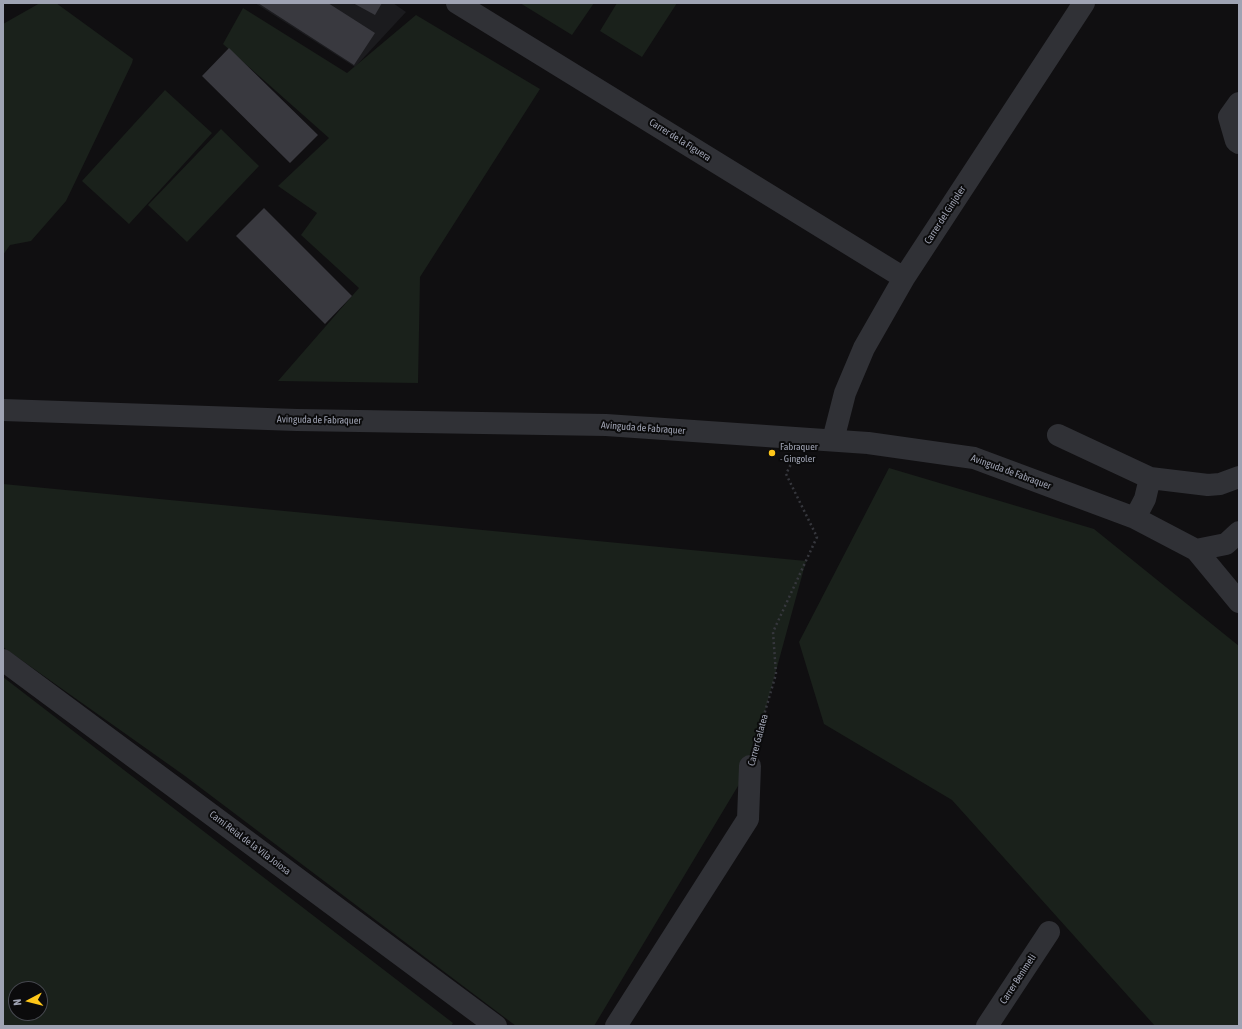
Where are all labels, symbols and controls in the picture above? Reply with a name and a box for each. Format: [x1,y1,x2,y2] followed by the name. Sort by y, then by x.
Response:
[647,116,713,164] street label: Carrer de la Figuera
[922,184,968,246] street label: Carrer del Ginjoler
[277,413,361,427] street label: Avinguda de Fabraquer
[600,419,686,437] street label: Avinguda de Fabraquer
[780,441,818,464] place label: Fabraquer - Gingoler
[767,448,777,458] marker: Fabraquer - Gingoler
[969,452,1053,492] street label: Avinguda de Fabraquer
[745,713,771,767] street label: Carrer Galatea
[207,808,293,878] street label: Camí Reial de la Vila Joiosa
[997,952,1039,1006] street label: Carrer Benimeli
[8,981,48,1021] north arrow
[11,998,23,1006] text: N

